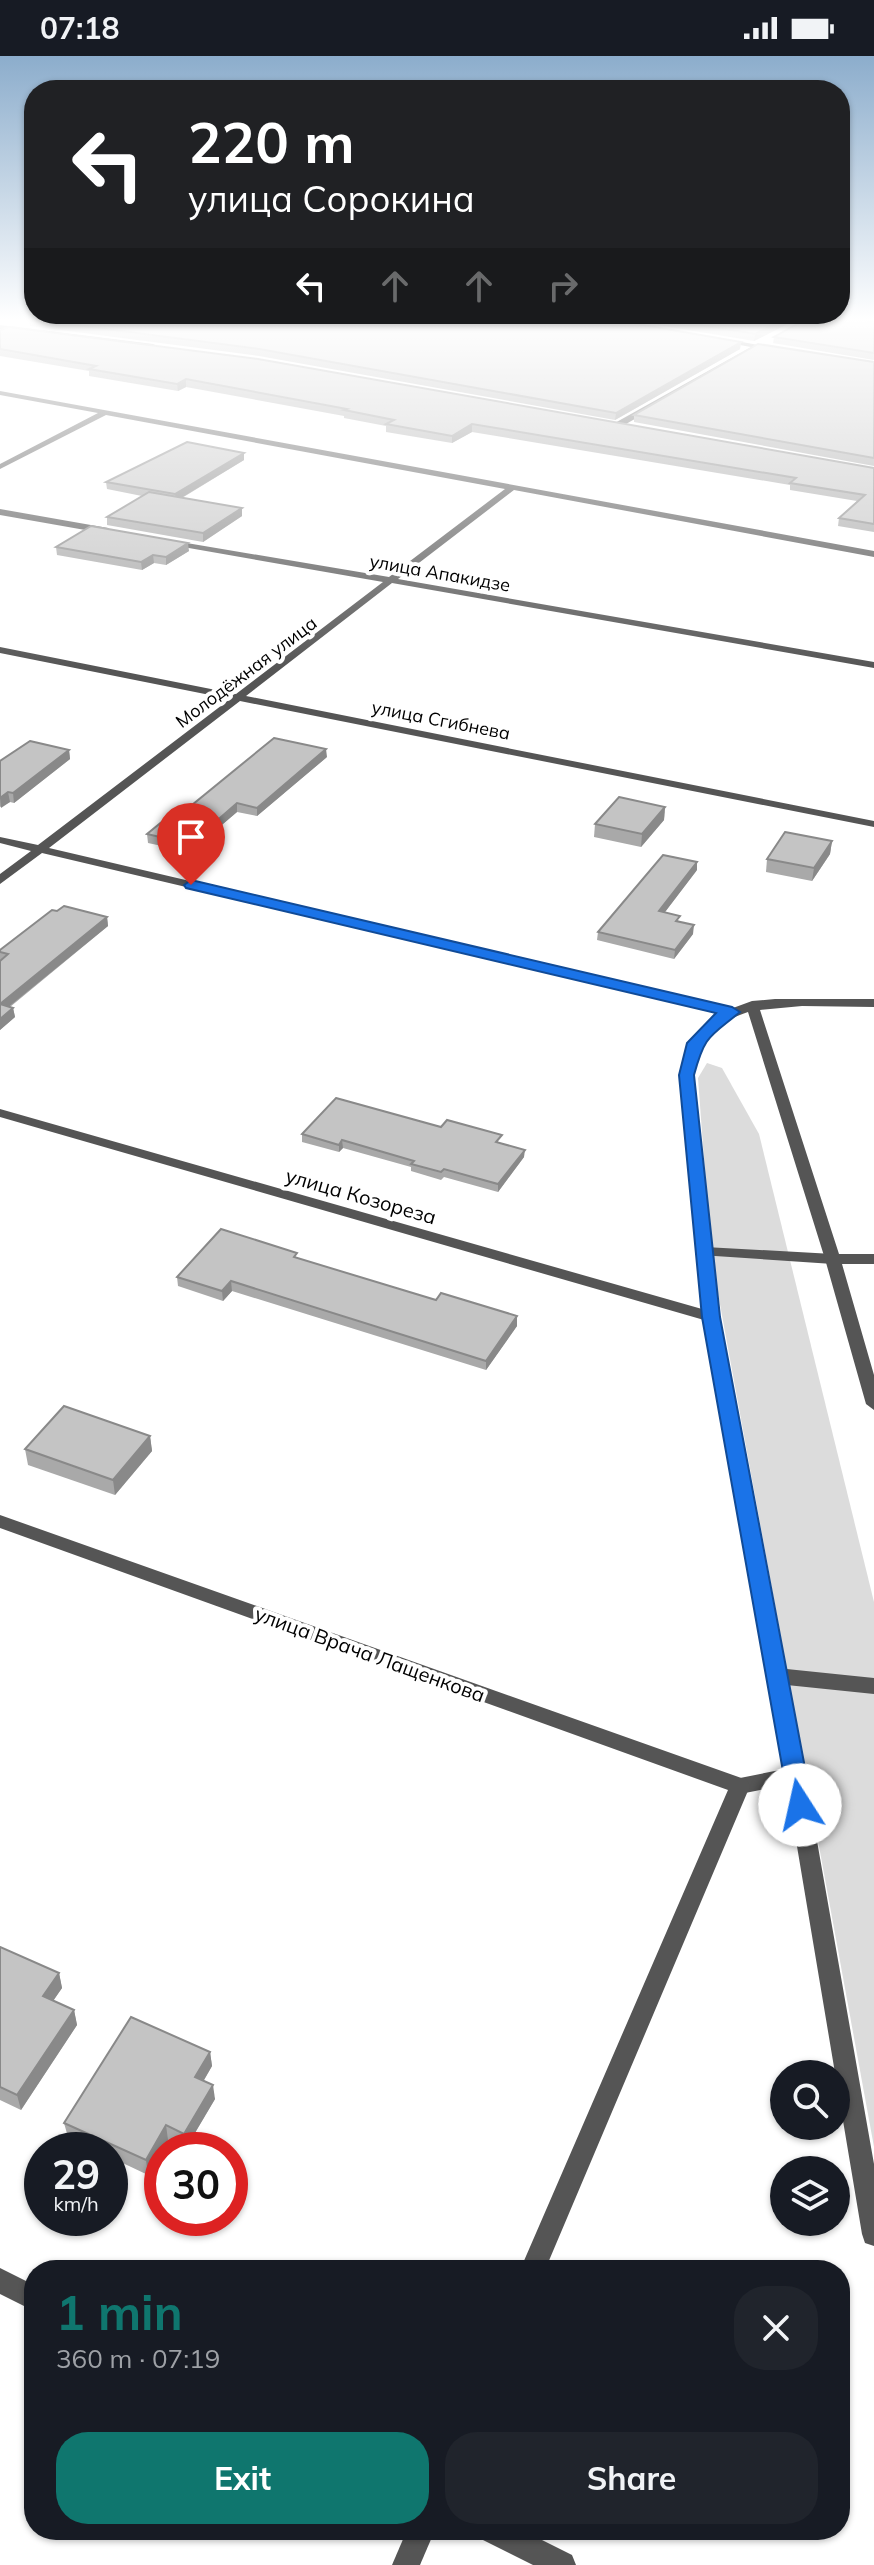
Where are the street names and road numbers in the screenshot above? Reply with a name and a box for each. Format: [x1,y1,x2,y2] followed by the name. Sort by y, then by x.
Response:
[368,549,512,597] street label: улица Апакидзе
[171,611,321,733] street label: Молодёжная улица
[370,695,512,745] street label: улица Сгибнева
[283,1163,439,1229] street label: улица Козореза
[251,1601,489,1707] street label: улица Врача Лащенкова

